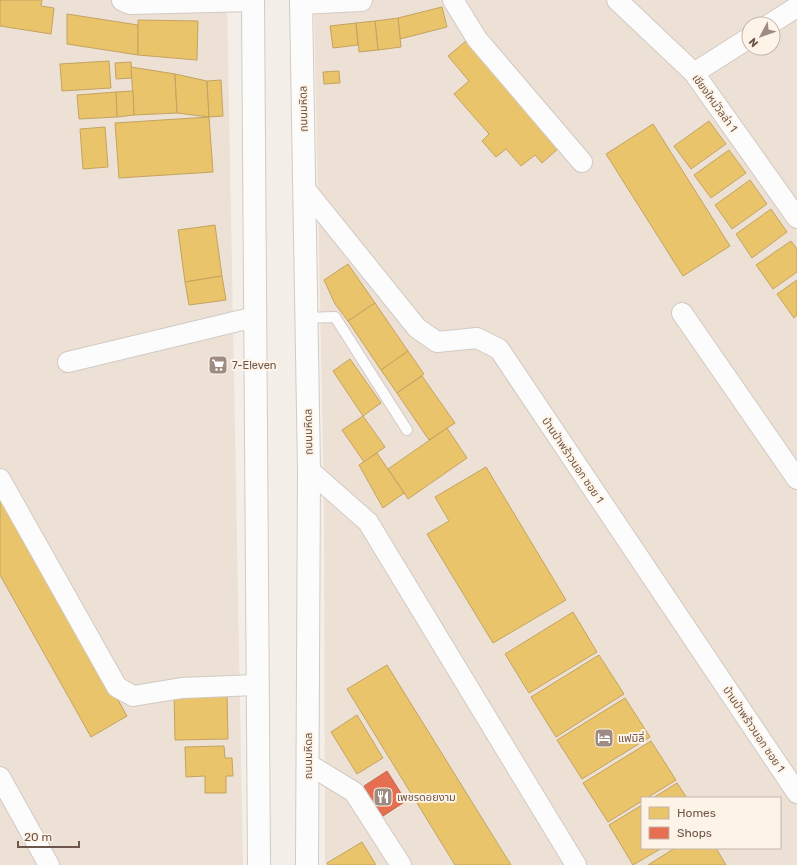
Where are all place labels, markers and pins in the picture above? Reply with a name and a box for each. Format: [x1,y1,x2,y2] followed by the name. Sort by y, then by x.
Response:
[207,354,229,376] supermarket icon: 7-Eleven
[232,359,277,372] place label: 7-Eleven
[593,727,615,749] hotel icon: แฟมิลี่
[618,730,645,745] place label: แฟมิลี่
[372,786,394,808] restaurant icon: เพชรดอยงาม
[397,791,456,804] place label: เพชรดอยงาม

